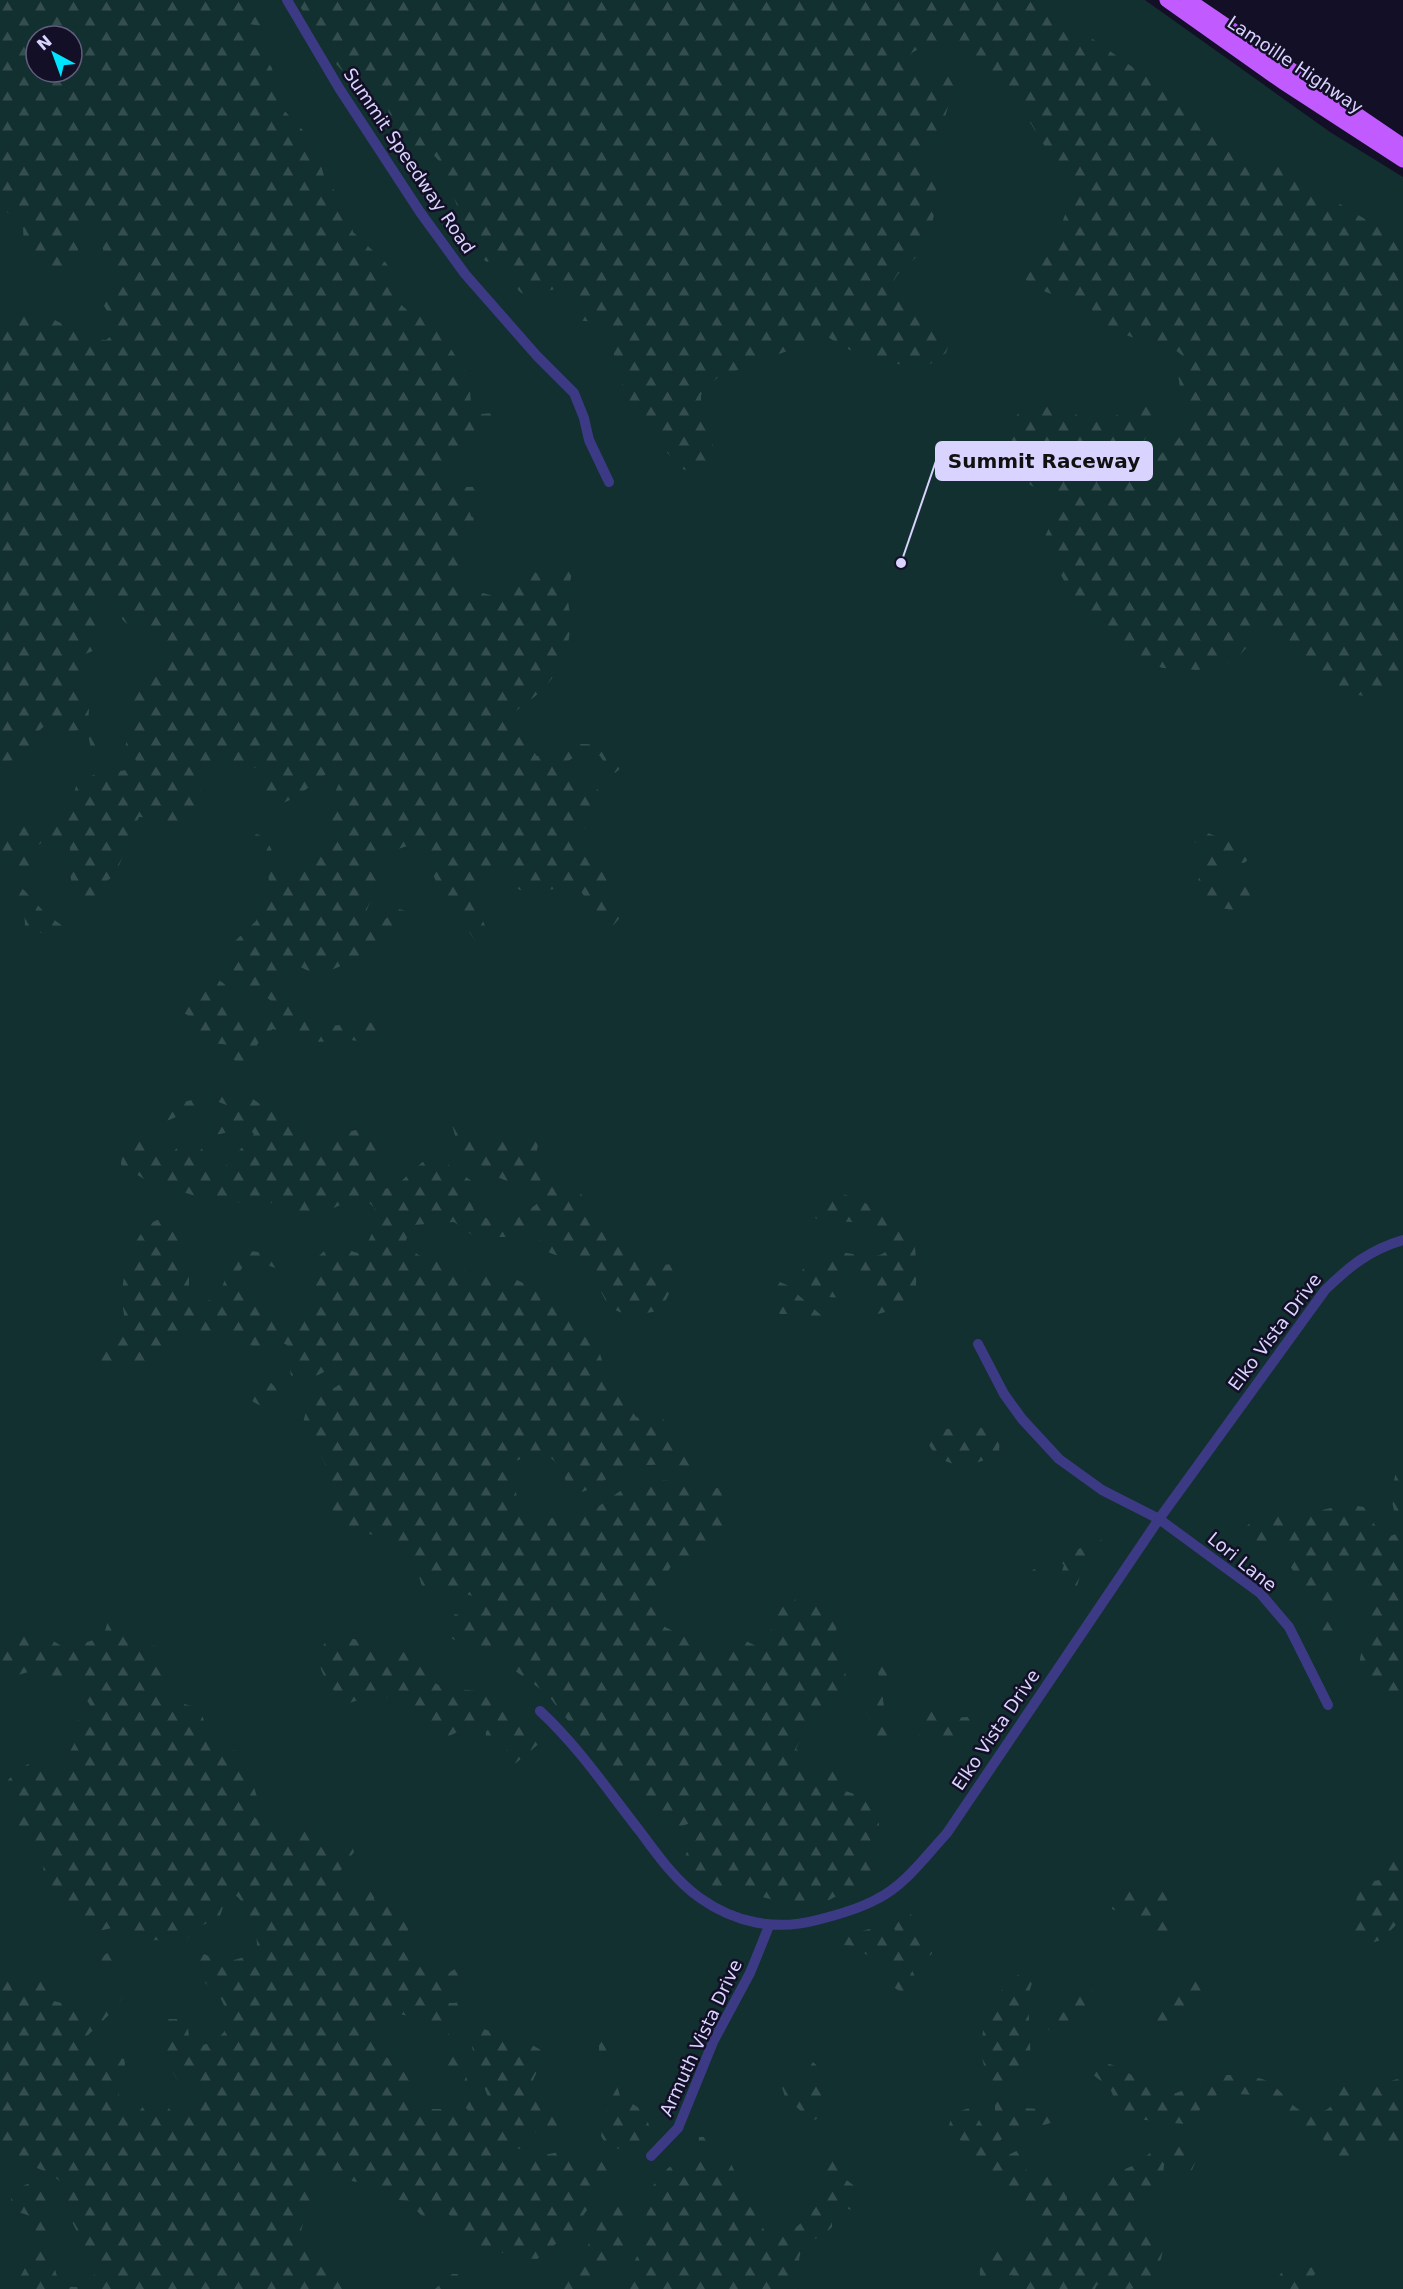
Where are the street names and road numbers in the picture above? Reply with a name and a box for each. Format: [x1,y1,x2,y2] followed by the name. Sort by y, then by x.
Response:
[1223,11,1367,118] street label: Lamoille Highway
[339,64,479,258] street label: Summit Speedway Road
[1224,1269,1325,1394] street label: Elko Vista Drive
[1204,1528,1281,1596] street label: Lori Lane
[947,1665,1044,1794] street label: Elko Vista Drive
[655,1956,746,2120] street label: Armuth Vista Drive

